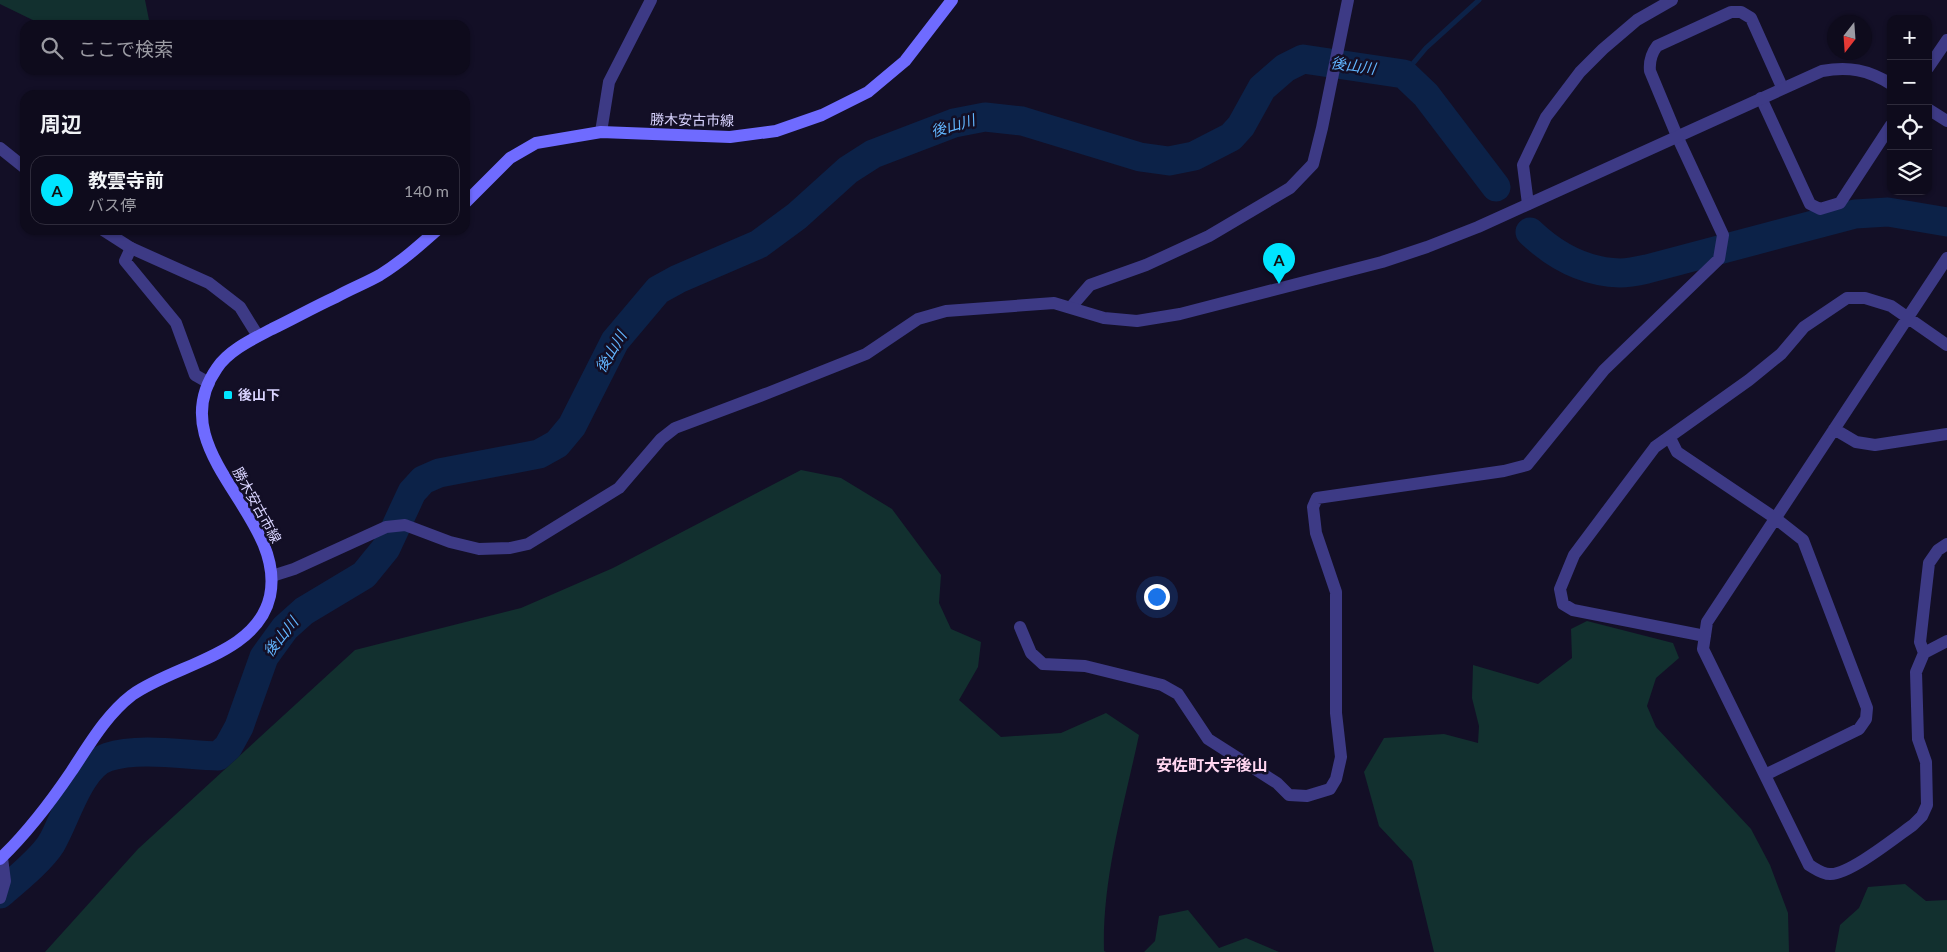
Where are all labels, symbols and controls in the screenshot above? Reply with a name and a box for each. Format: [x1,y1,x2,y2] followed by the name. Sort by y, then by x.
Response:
[1827,15,1872,60] north arrow
[1887,15,1932,195] map controls
[1887,15,1932,60] button: +
[20,20,470,75] search box
[38,34,66,62] icon: search
[78,37,173,60] text: ここで検索
[1330,53,1379,77] water label: 後山川
[1887,60,1932,105] button: −
[1887,105,1932,150] button: locate
[650,110,734,129] street label: 勝木安古市線
[929,110,979,140] water label: 後山川
[40,111,82,136] text: 周辺
[1887,150,1932,195] button: layers
[88,168,164,191] text: 教雲寺前
[51,181,63,200] text: A
[404,181,449,200] text: 140 m
[88,195,136,214] text: バス停
[1263,243,1295,284] pin: A
[591,326,630,375] water label: 後山川
[238,386,280,403] place label: 後山下
[222,389,234,401] marker: 後山下
[230,464,285,546] street label: 勝木安古市線
[1144,584,1170,610] your location
[259,612,303,660] water label: 後山川
[1156,755,1268,774] district label: 安佐町大字後山

